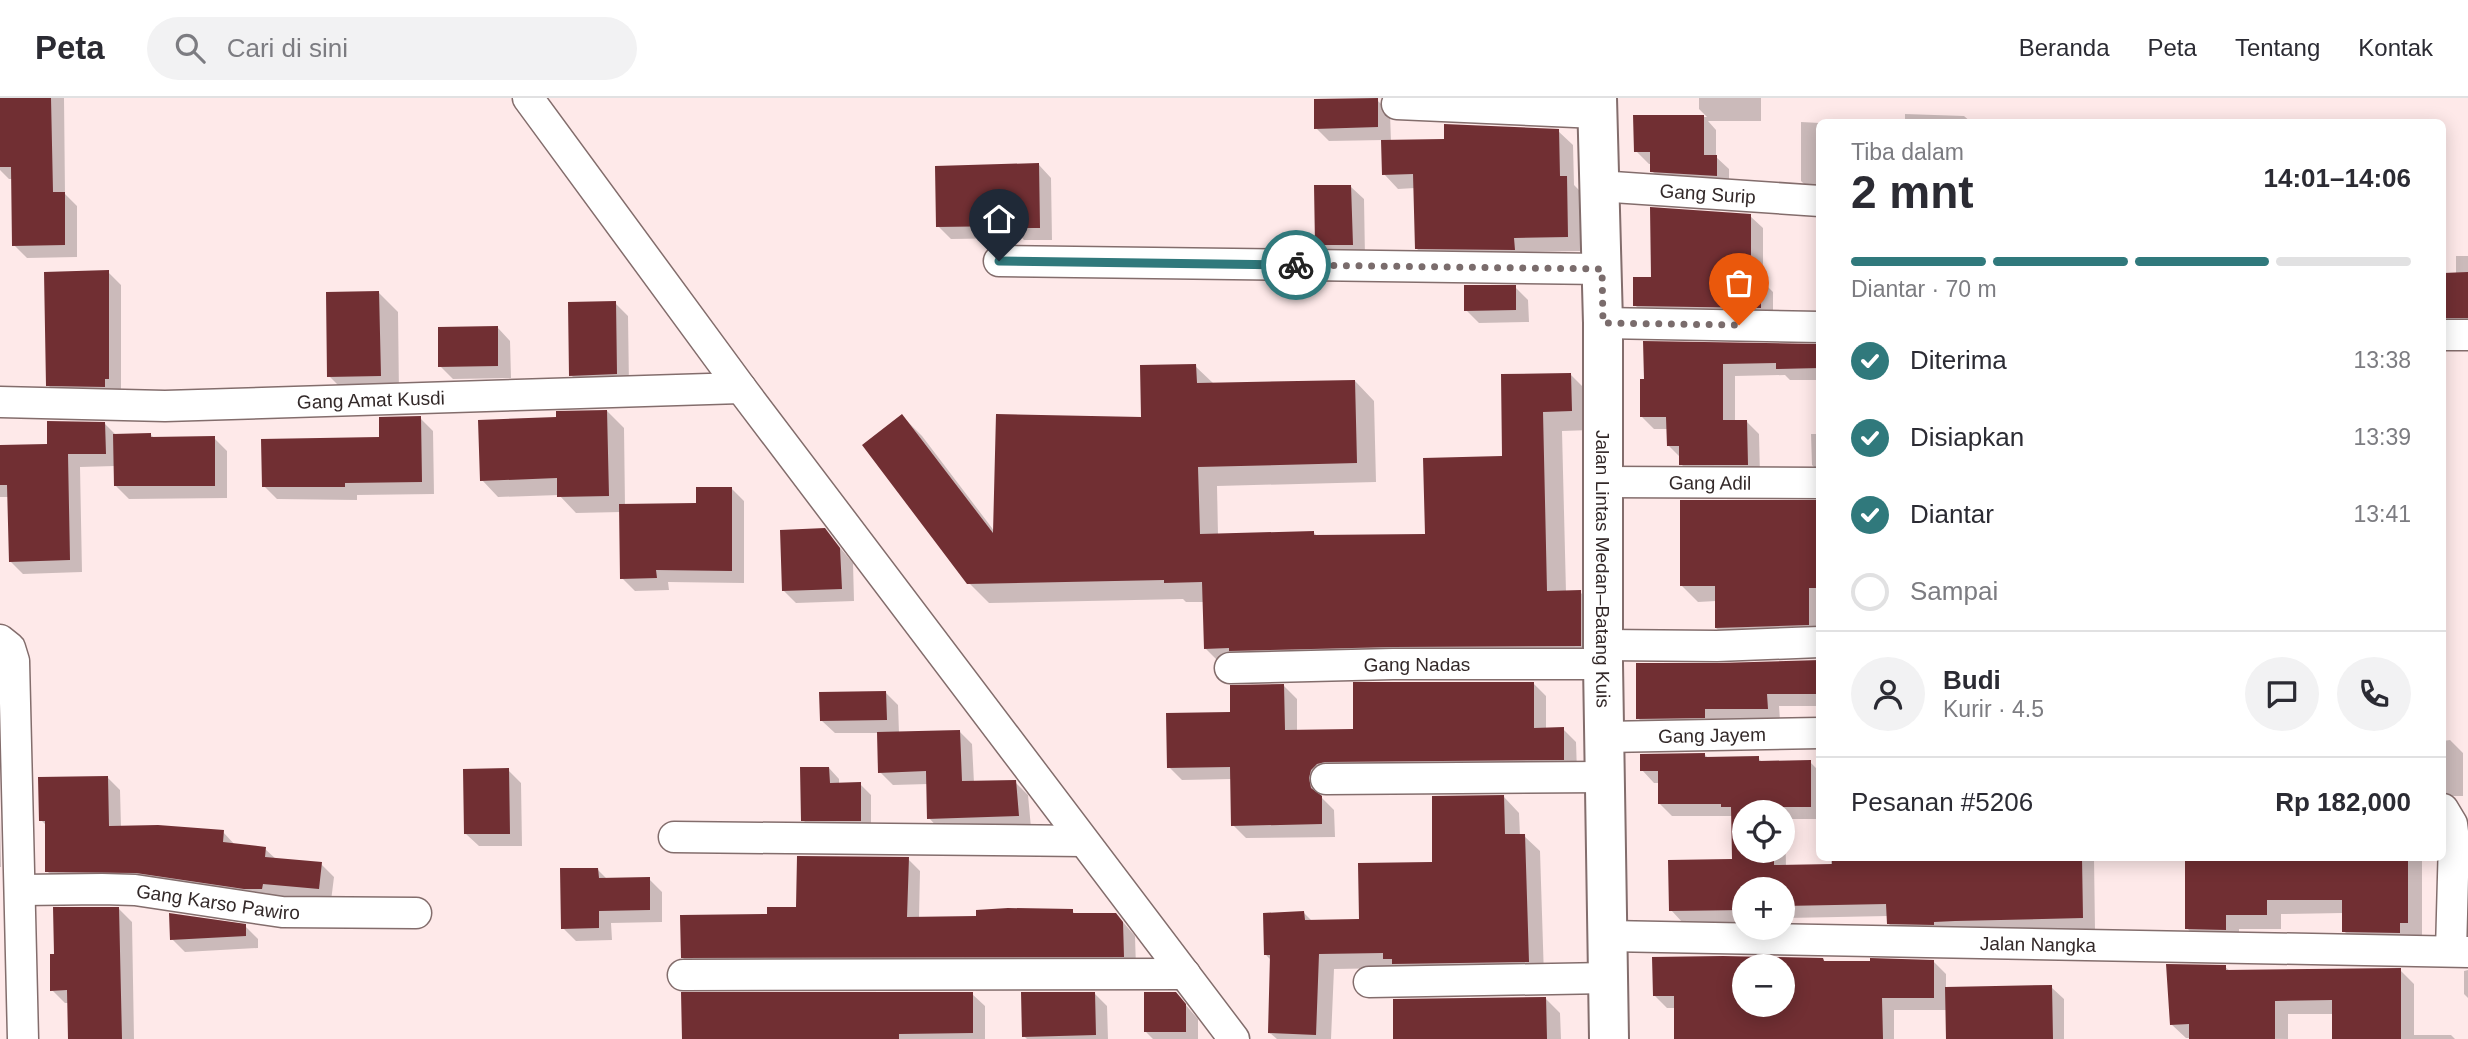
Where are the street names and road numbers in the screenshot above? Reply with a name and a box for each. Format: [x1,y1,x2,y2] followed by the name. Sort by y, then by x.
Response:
[1659,180,1756,207] street label: Gang Surip
[297,387,445,412] street label: Gang Amat Kusdi
[1593,430,1614,708] street label: Jalan Lintas Medan–Batang Kuis
[1669,472,1751,493] street label: Gang Adil
[1363,654,1470,675] street label: Gang Nadas
[1658,724,1766,747] street label: Gang Jayem
[135,880,300,923] street label: Gang Karso Pawiro
[1980,932,2097,956] street label: Jalan Nangka

